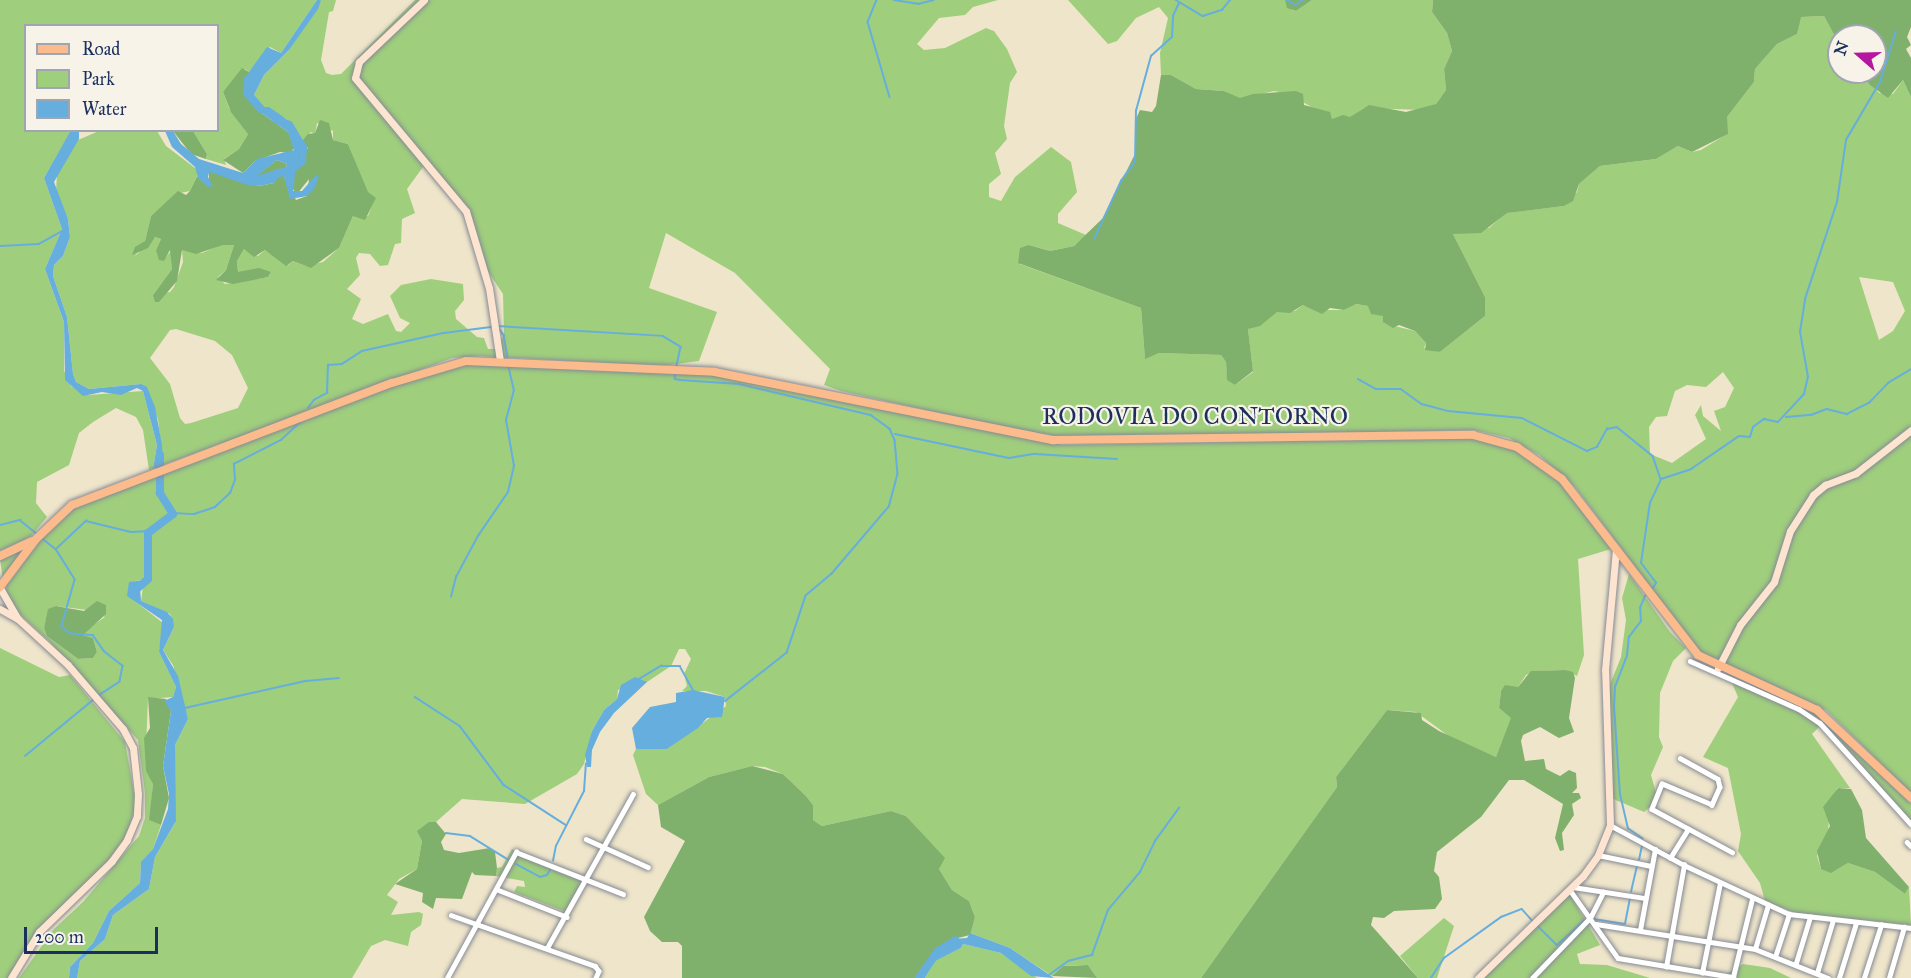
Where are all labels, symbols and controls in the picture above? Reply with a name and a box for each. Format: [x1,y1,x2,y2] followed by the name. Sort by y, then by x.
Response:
[24,24,219,132] legend
[1827,24,1887,84] north arrow
[82,38,120,60] text: Road
[1830,39,1853,58] text: N
[82,68,115,90] text: Park
[82,98,126,120] text: Water
[1042,403,1348,431] street label: RODOVIA DO CONTORNO
[27,915,160,953] scale bar
[35,926,84,948] text: 200 m

